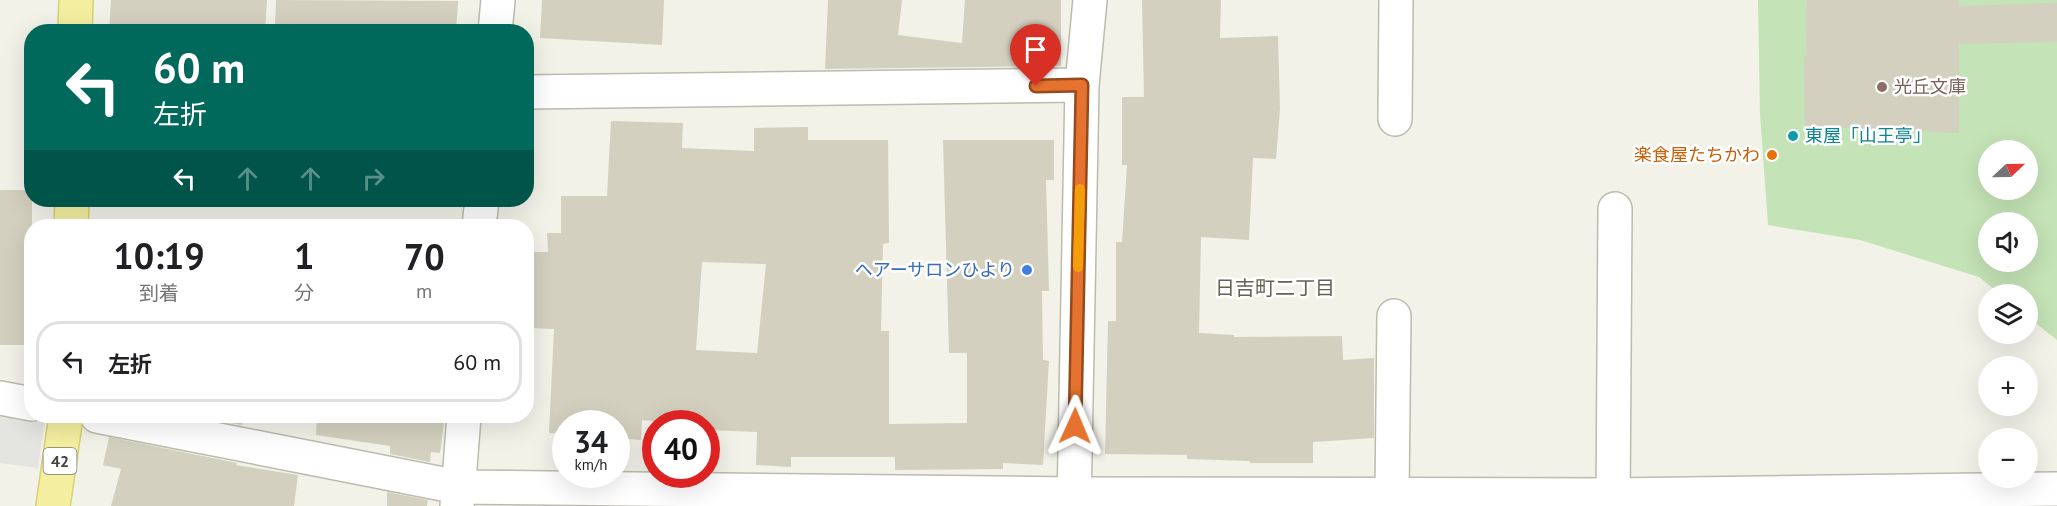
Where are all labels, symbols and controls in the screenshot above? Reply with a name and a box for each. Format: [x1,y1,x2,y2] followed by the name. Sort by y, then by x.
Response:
[1010,24,1061,86] pin
[1019,33,1052,66] icon: arrive
[153,40,245,95] text: 60 m
[54,48,132,126] icon: left
[1894,75,1966,98] place label: 光丘文庫
[1875,80,1889,94] marker: 光丘文庫
[153,97,207,131] text: 左折
[1805,124,1931,147] place label: 東屋「山王亭」
[1786,129,1800,143] marker: 東屋「山王亭」
[1978,140,2038,200] north arrow
[1978,140,2038,488] map controls
[1634,143,1760,166] place label: 楽食屋たちかわ
[1765,148,1779,162] marker: 楽食屋たちかわ
[168,162,201,195] icon: left
[231,162,264,195] icon: ahead
[294,162,327,195] icon: ahead
[357,162,390,195] icon: right
[1978,212,2038,272] button: sound
[113,232,205,279] text: 10:19
[294,232,314,279] text: 1
[404,233,445,280] text: 70
[855,258,1015,281] place label: ヘアーサロンひより
[1020,263,1034,277] marker: ヘアーサロンひより
[1215,275,1335,301] district label: 日吉町二丁目
[416,278,432,304] text: m
[139,280,179,306] text: 到着
[294,280,314,306] text: 分
[1978,284,2038,344] button: layers
[57,345,90,378] icon: left
[453,348,501,376] text: 60 m
[108,350,152,378] text: 左折
[1978,356,2038,416] button: +
[1043,394,1107,458] position arrow
[642,410,720,488] speed limit sign: 40
[574,422,608,461] text: 34
[1978,428,2038,488] button: −
[44,448,76,474] road number: 42
[575,455,607,474] text: km/h

